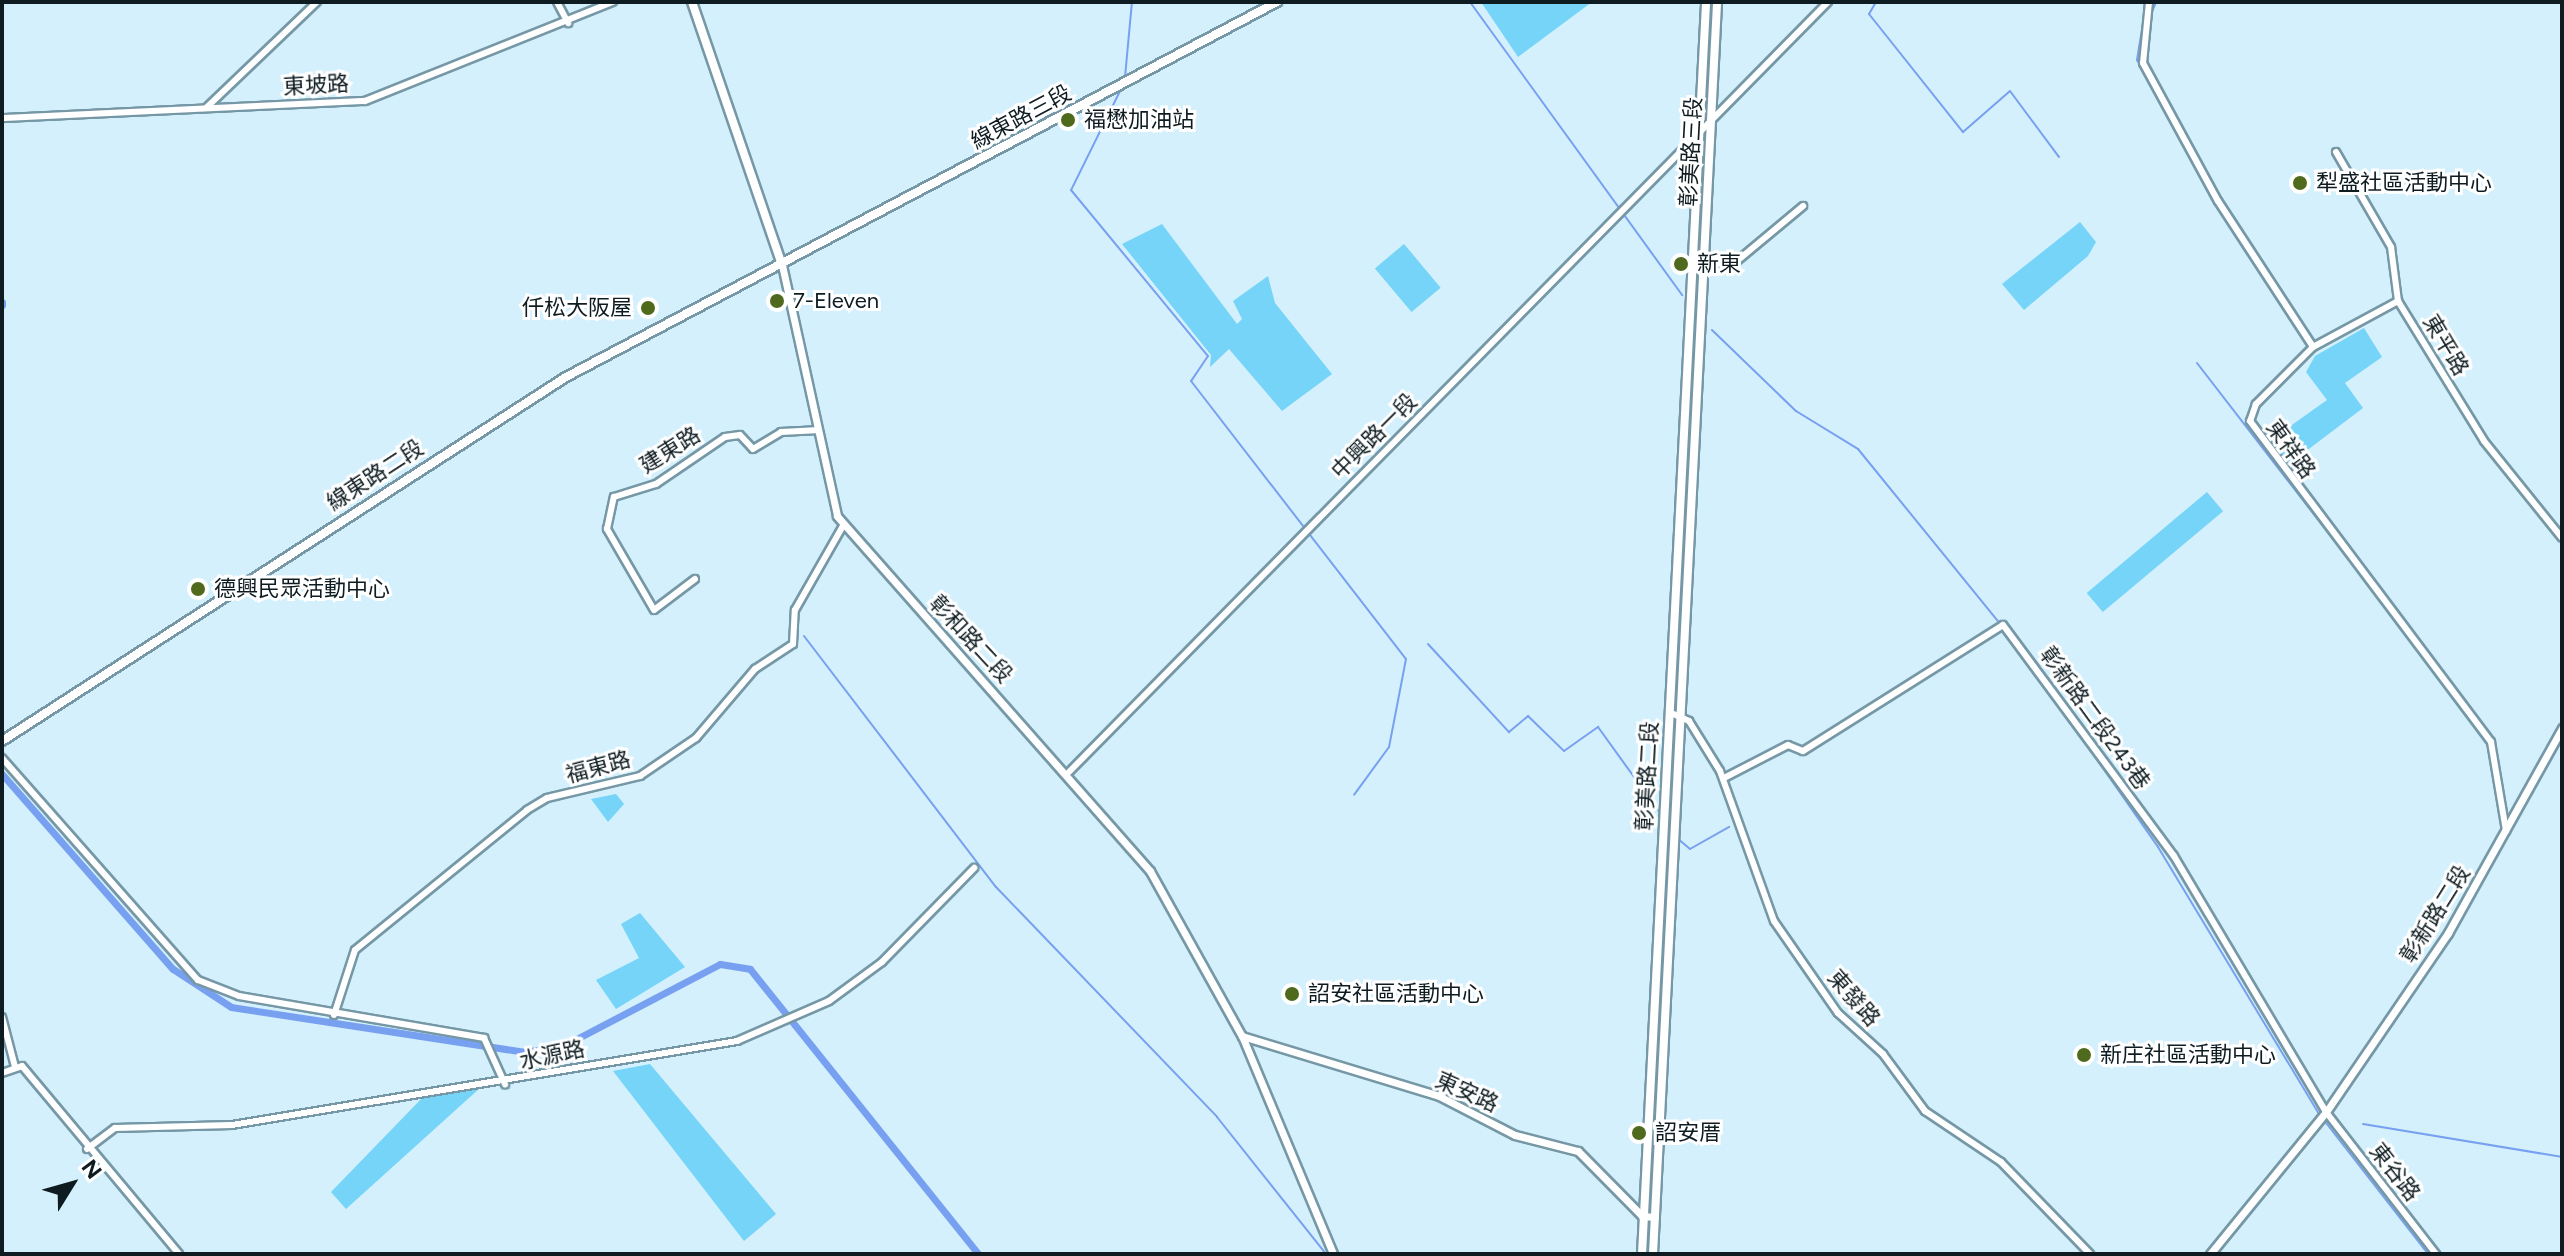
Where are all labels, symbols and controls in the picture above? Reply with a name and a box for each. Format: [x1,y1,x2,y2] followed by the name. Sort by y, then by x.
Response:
[282,70,350,100] street label: 東坡路
[966,80,1076,154] street label: 線東路三段
[1675,96,1707,208] street label: 彰美路三段
[1084,107,1194,133] place label: 福懋加油站
[1059,111,1077,129] marker: 福懋加油站
[2316,170,2492,196] place label: 犁盛社區活動中心
[2291,174,2309,192] marker: 犁盛社區活動中心
[1697,251,1741,277] place label: 新東
[1672,255,1690,273] marker: 新東
[793,288,879,314] place label: 7-Eleven
[768,292,786,310] marker: 7-Eleven
[522,295,632,321] place label: 仟松大阪屋
[639,299,657,317] marker: 仟松大阪屋
[2418,310,2474,380] street label: 東平路
[1326,388,1422,484] street label: 中興路一段
[2261,415,2321,483] street label: 東祥路
[635,421,705,479] street label: 建東路
[322,434,428,516] street label: 線東路二段
[214,576,390,602] place label: 德興民眾活動中心
[189,580,207,598] marker: 德興民眾活動中心
[924,590,1018,688] street label: 彰和路二段
[2034,642,2156,794] street label: 彰新路二段243巷
[1631,720,1663,832] street label: 彰美路二段
[563,746,633,788] street label: 福東路
[2395,860,2475,968] street label: 彰新路二段
[1822,964,1886,1032] street label: 東發路
[1308,981,1484,1007] place label: 詔安社區活動中心
[1283,985,1301,1003] marker: 詔安社區活動中心
[517,1035,587,1075] street label: 水源路
[2100,1042,2276,1068] place label: 新庄社區活動中心
[2075,1046,2093,1064] marker: 新庄社區活動中心
[1431,1067,1503,1117] street label: 東安路
[1655,1120,1721,1146] place label: 詔安厝
[1630,1124,1648,1142] marker: 詔安厝
[2364,1138,2426,1206] street label: 東谷路
[32,1144,112,1224] north arrow
[76,1154,107,1184] text: N

